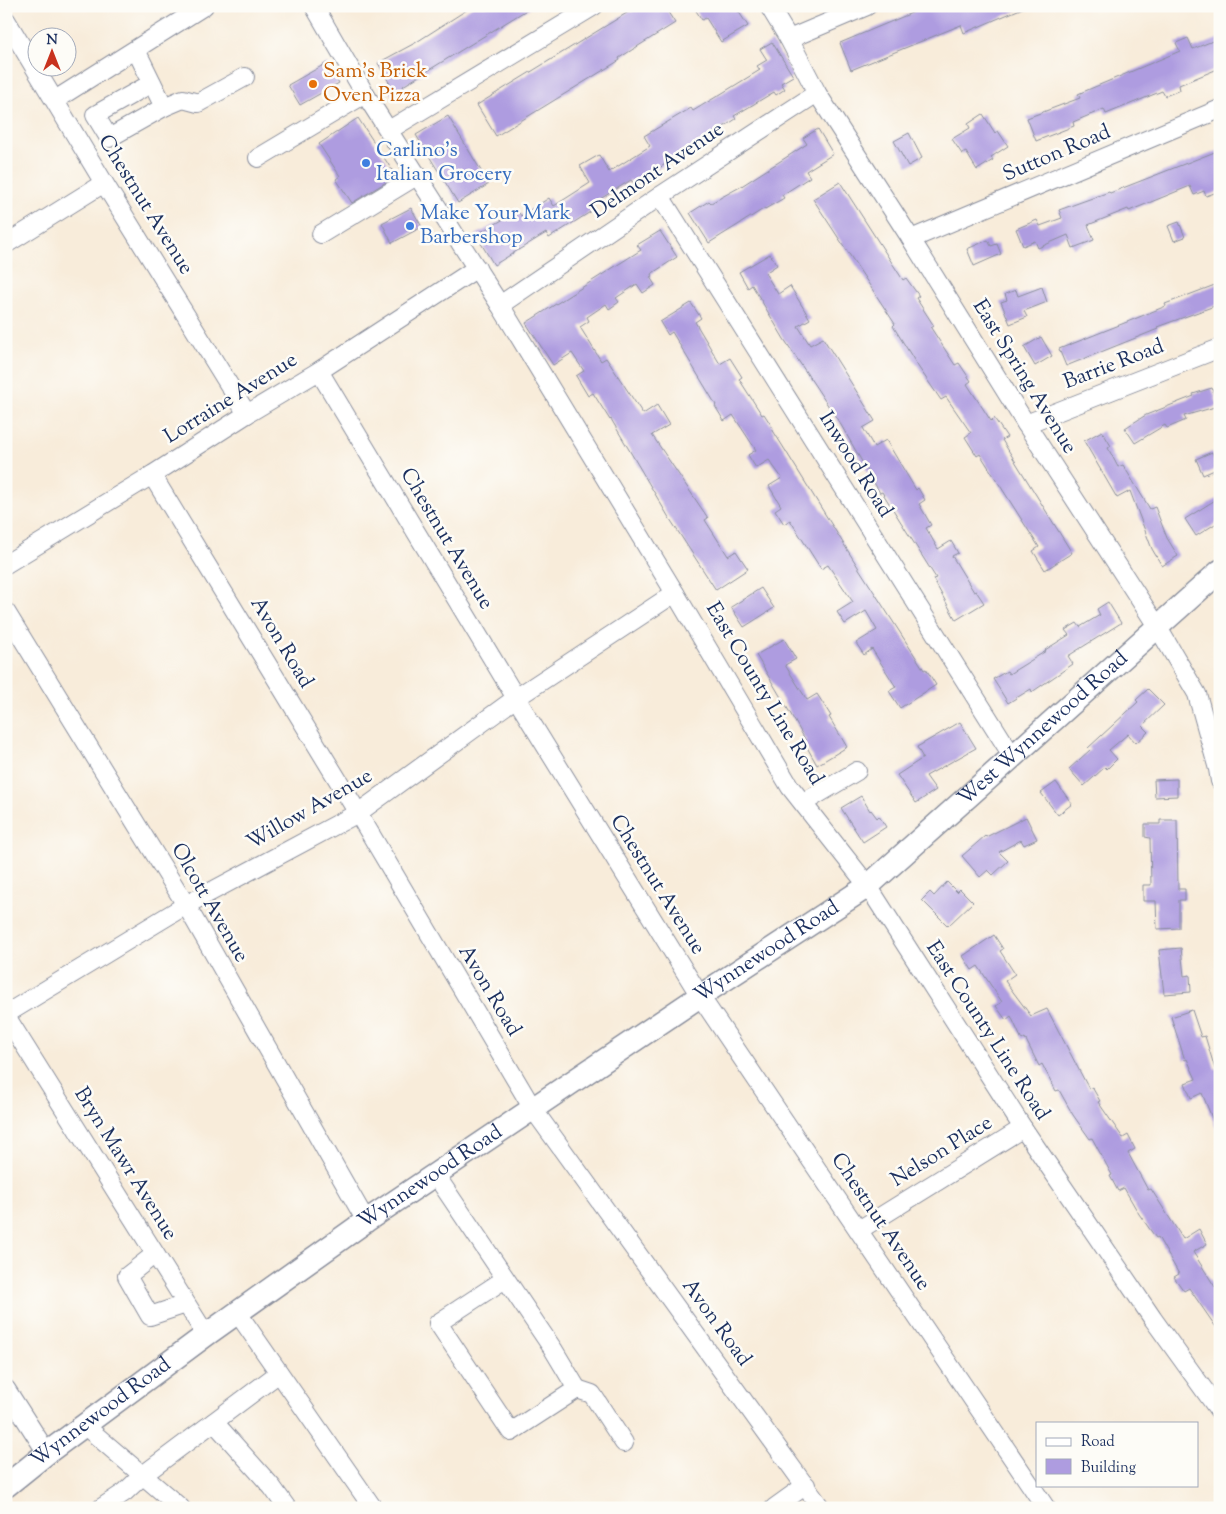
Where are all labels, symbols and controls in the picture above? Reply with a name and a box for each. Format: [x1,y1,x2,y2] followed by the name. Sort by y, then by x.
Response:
[28,28,78,78] north arrow
[46,31,58,51] text: N
[323,57,428,111] place label: Sam's Brick Oven Pizza
[307,78,319,90] marker: Sam's Brick Oven Pizza
[585,115,731,227] street label: Delmont Avenue
[998,118,1116,190] street label: Sutton Road
[90,129,200,281] street label: Chestnut Avenue
[376,136,513,190] place label: Carlino's Italian Grocery
[360,157,372,169] marker: Carlino's Italian Grocery
[420,199,572,253] place label: Make Your Mark Barbershop
[404,220,416,232] marker: Make Your Mark Barbershop
[964,294,1084,460] street label: East Spring Avenue
[1059,332,1169,398] street label: Barrie Road
[159,346,303,452] street label: Lorraine Avenue
[810,406,900,524] street label: Inwood Road
[392,463,500,615] street label: Chestnut Avenue
[242,592,320,694] street label: Avon Road
[697,597,831,791] street label: East County Line Road
[952,645,1135,813] street label: West Wynnewood Road
[242,762,378,858] street label: Willow Avenue
[602,809,712,961] street label: Chestnut Avenue
[163,838,255,968] street label: Olcott Avenue
[688,893,846,1011] street label: Wynnewood Road
[918,935,1057,1127] street label: East County Line Road
[450,940,528,1042] street label: Avon Road
[66,1082,184,1246] street label: Bryn Mawr Avenue
[885,1109,999,1195] street label: Nelson Place
[352,1118,509,1237] street label: Wynnewood Road
[823,1147,937,1297] street label: Chestnut Avenue
[674,1273,758,1373] street label: Avon Road
[24,1351,178,1475] street label: Wynnewood Road
[1036,1422,1198,1486] legend
[1081,1432,1115,1453] text: Road
[1081,1458,1136,1479] text: Building

